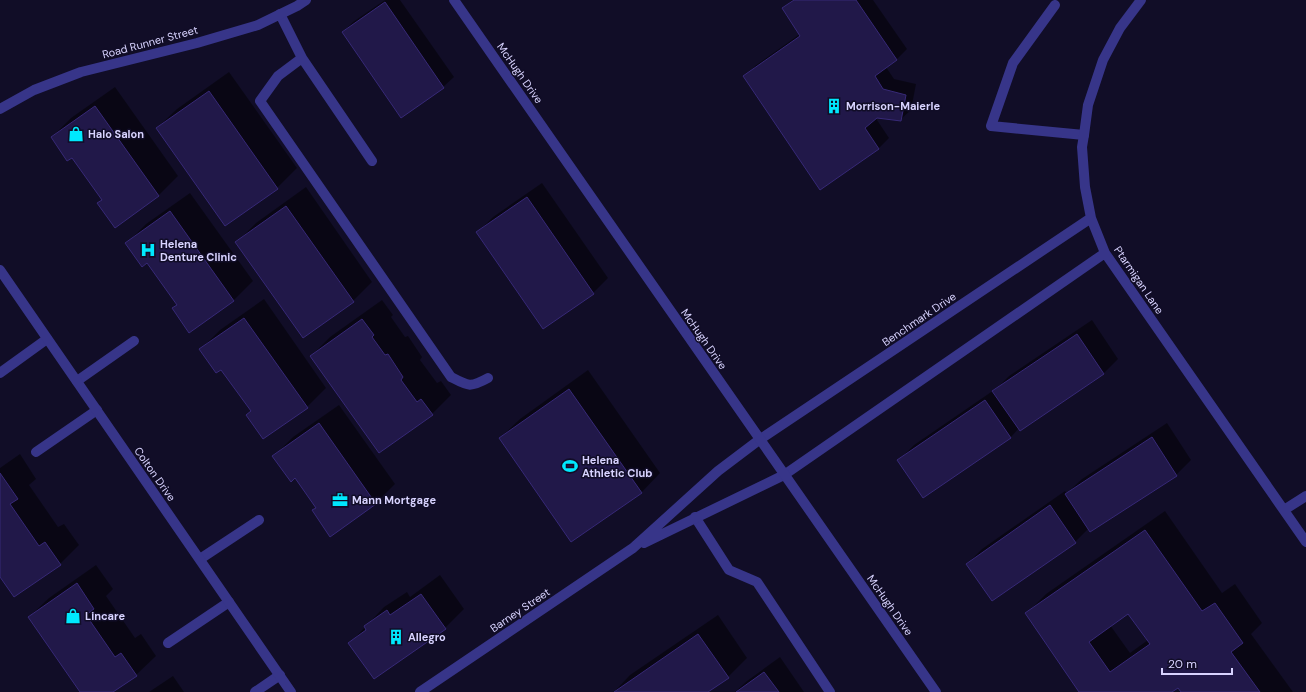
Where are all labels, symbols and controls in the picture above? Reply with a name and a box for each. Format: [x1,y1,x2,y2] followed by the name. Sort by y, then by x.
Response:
[101,23,199,61] street label: Road Runner Street
[494,40,546,106] street label: McHugh Drive
[825,97,843,115] building icon: Morrison-Maierle
[846,99,940,113] place label: Morrison-Maierle
[67,125,85,143] shop icon: Halo Salon
[88,127,144,141] place label: Halo Salon
[160,237,237,264] place label: Helena Denture Clinic
[139,241,157,259] hospital icon: Helena Denture Clinic
[1111,243,1167,317] street label: Ptarmigan Lane
[879,289,959,349] street label: Benchmark Drive
[678,306,730,372] street label: McHugh Drive
[131,444,179,504] street label: Colton Drive
[582,453,652,480] place label: Helena Athletic Club
[561,457,579,475] sports icon: Helena Athletic Club
[331,491,349,509] office icon: Mann Mortgage
[352,493,436,507] place label: Mann Mortgage
[864,572,916,638] street label: McHugh Drive
[487,585,553,635] street label: Barney Street
[64,607,82,625] shop icon: Lincare
[85,609,125,623] place label: Lincare
[387,628,405,646] building icon: Allegro
[408,630,446,644] place label: Allegro
[1162,650,1232,676] scale bar
[1168,656,1197,672] text: 20 m

